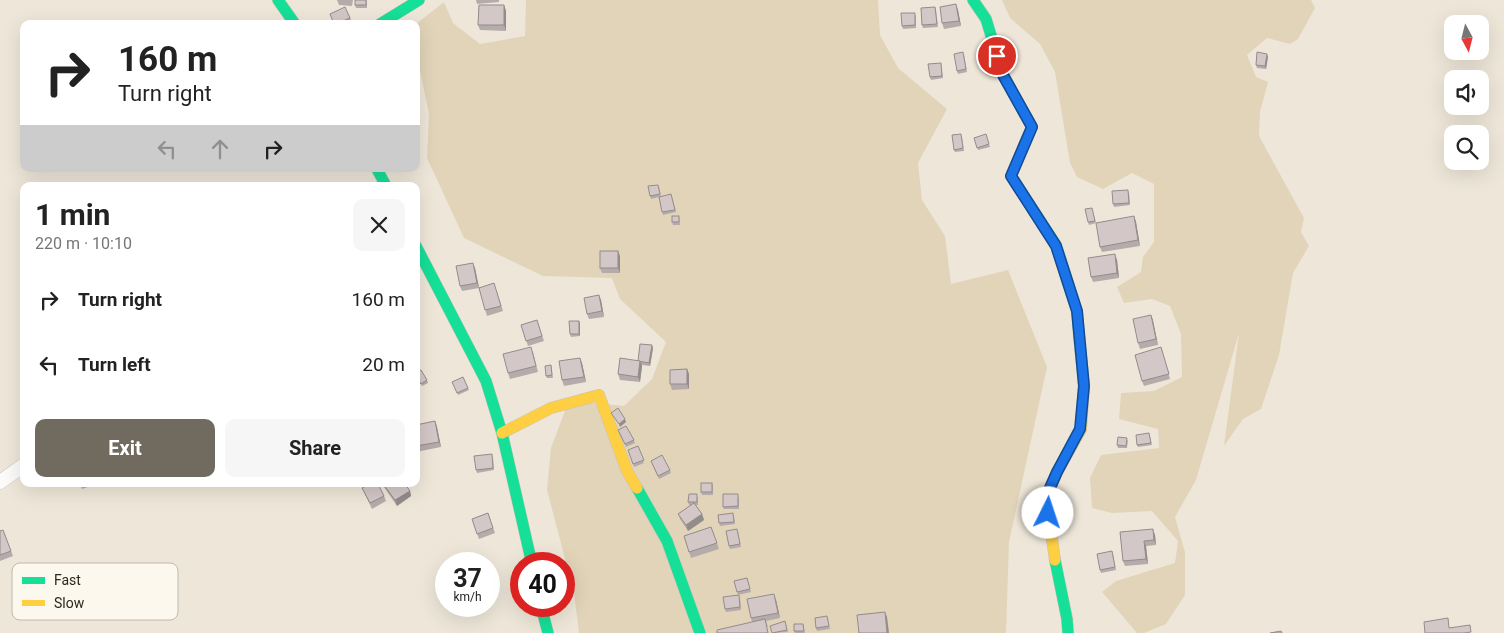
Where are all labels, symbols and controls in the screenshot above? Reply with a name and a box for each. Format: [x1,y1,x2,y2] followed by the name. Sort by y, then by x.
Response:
[1444,15,1489,60] north arrow
[1444,15,1489,170] map controls
[976,35,1018,77] pin
[118,39,217,80] text: 160 m
[35,40,100,105] icon: right
[983,42,1011,70] icon: arrive
[1444,70,1489,115] button: sound
[118,81,212,106] text: Turn right
[1444,125,1489,170] button: search
[153,135,181,163] icon: left
[206,135,234,163] icon: ahead
[259,135,287,163] icon: right
[35,197,110,232] text: 1 min
[353,199,405,251] button: close
[35,234,132,253] text: 220 m · 10:10
[35,286,63,314] icon: right
[78,288,162,311] text: Turn right
[352,288,405,311] text: 160 m
[35,351,63,379] icon: left
[78,353,151,376] text: Turn left
[362,353,405,376] text: 20 m
[35,419,215,477] button: Exit
[225,419,405,477] button: Share
[1021,486,1073,538] position arrow
[510,552,575,617] speed limit sign: 40
[12,563,178,620] legend
[453,564,482,593] text: 37
[54,572,81,588] text: Fast
[453,590,482,604] text: km/h
[54,595,85,611] text: Slow

